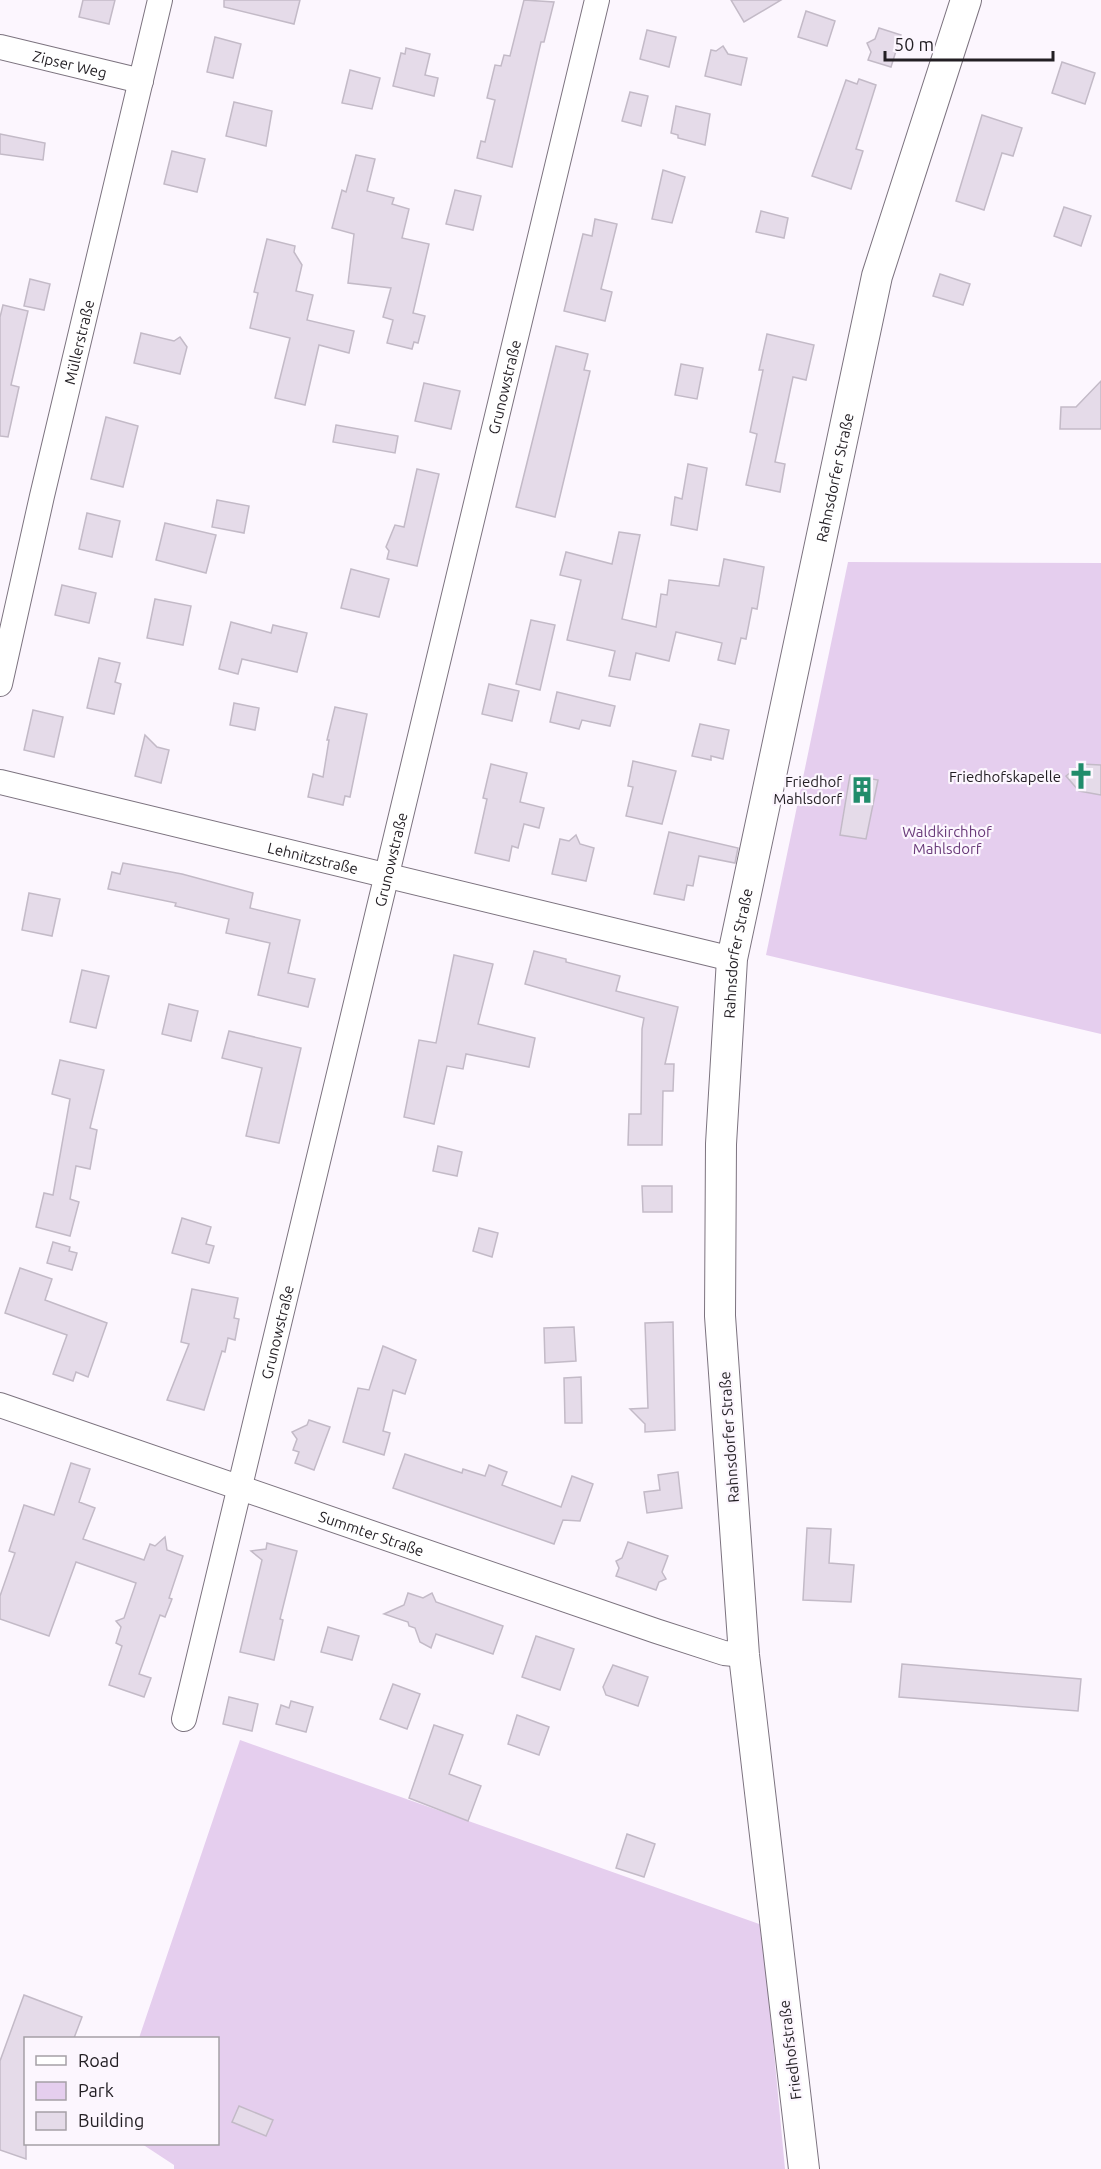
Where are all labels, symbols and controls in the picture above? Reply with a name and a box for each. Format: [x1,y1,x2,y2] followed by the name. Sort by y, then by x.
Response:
[885,24,1053,62] scale bar
[894,34,934,54] text: 50 m
[31,47,109,81] street label: Zipser Weg
[60,298,97,386] street label: Müllerstraße
[485,338,524,436] street label: Grunowstraße
[812,411,856,544] street label: Rahnsdorfer Straße
[1066,761,1096,791] church icon: Friedhofskapelle
[949,768,1061,785] place label: Friedhofskapelle
[773,773,842,807] place label: Friedhof Mahlsdorf
[847,775,877,805] building icon: Friedhof Mahlsdorf
[371,811,410,908] street label: Grunowstraße
[902,823,992,857] park label: Waldkirchhof Mahlsdorf
[266,839,360,877] street label: Lehnitzstraße
[720,887,755,1019] street label: Rahnsdorfer Straße
[257,1283,296,1381] street label: Grunowstraße
[716,1371,742,1503] street label: Rahnsdorfer Straße
[317,1507,426,1559] street label: Summter Straße
[775,1999,805,2101] street label: Friedhofstraße
[24,2037,219,2145] legend
[78,2050,120,2070] text: Road
[78,2080,114,2100] text: Park
[78,2110,144,2130] text: Building

